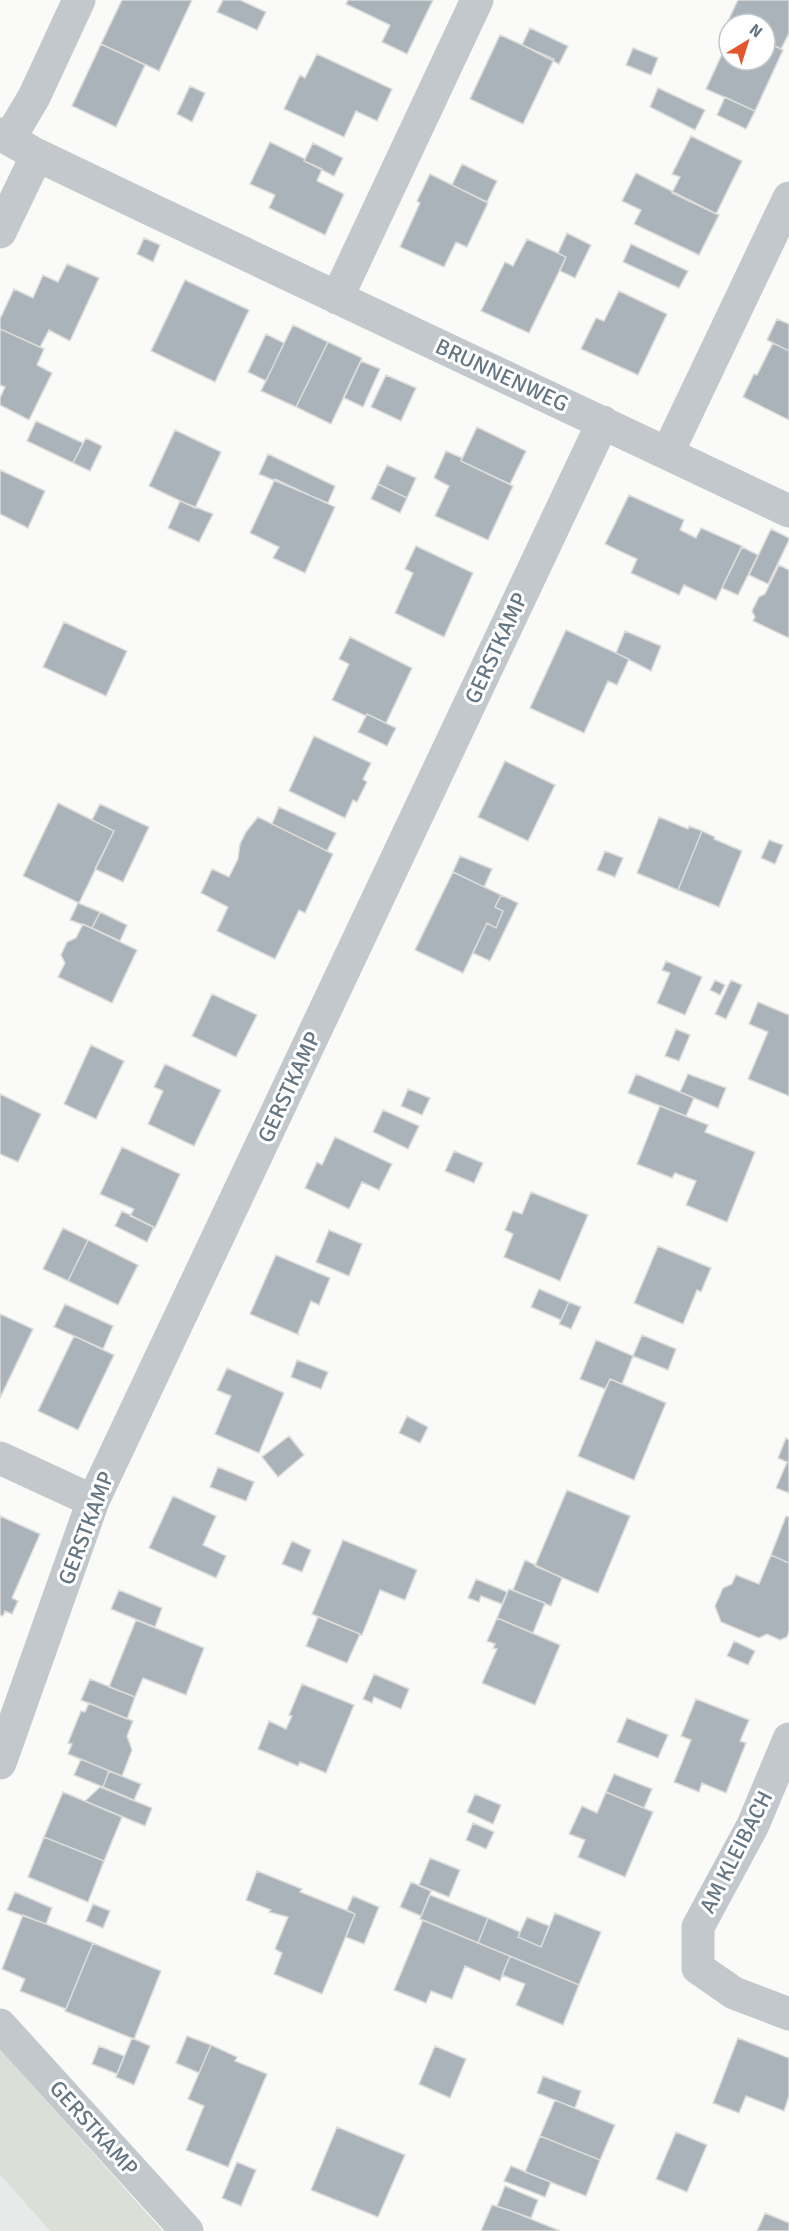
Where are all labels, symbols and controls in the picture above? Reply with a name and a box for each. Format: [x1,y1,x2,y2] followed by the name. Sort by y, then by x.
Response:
[717,12,777,72] north arrow
[745,20,766,42] text: N
[431,332,573,418] street label: BRUNNENWEG
[459,588,533,708] street label: GERSTKAMP
[252,1027,326,1147] street label: GERSTKAMP
[52,1468,120,1588] street label: GERSTKAMP
[694,1786,778,1918] street label: AM KLEIBACH
[44,2075,144,2181] street label: GERSTKAMP

